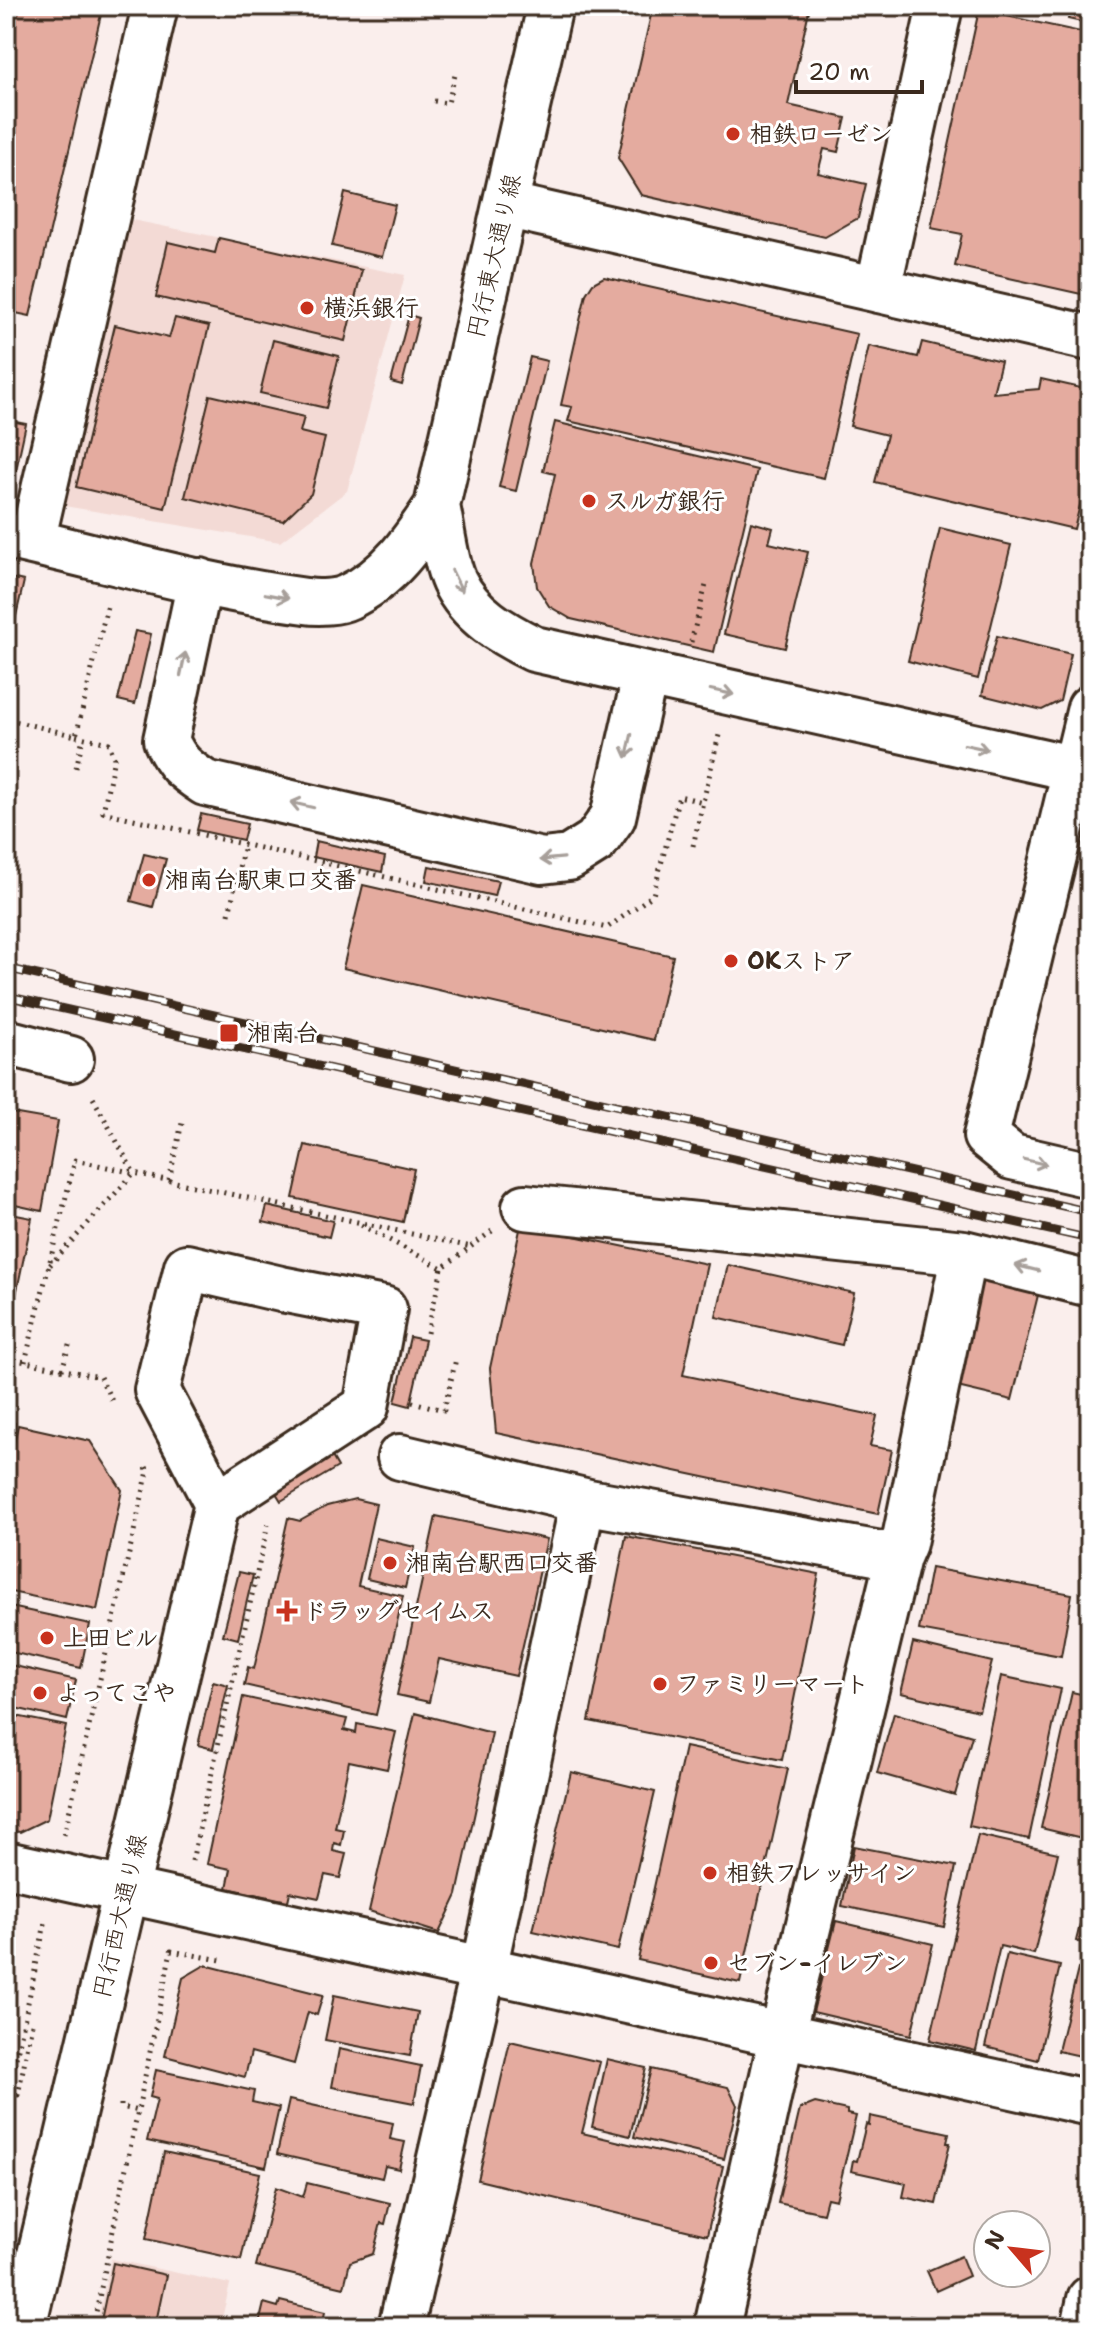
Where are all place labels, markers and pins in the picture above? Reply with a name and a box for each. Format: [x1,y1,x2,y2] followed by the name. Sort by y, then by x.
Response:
[749,118,893,150] place label: 相鉄ローゼン
[724,125,742,143] marker: 相鉄ローゼン
[323,292,419,324] place label: 横浜銀行
[298,299,316,317] marker: 横浜銀行
[605,485,725,517] place label: スルガ銀行
[580,492,598,510] marker: スルガ銀行
[165,864,357,896] place label: 湘南台駅東口交番
[140,871,158,889] marker: 湘南台駅東口交番
[747,945,855,977] place label: OKストア
[722,952,740,970] marker: OKストア
[247,1017,319,1049] place label: 湘南台
[218,1022,240,1044] marker: 湘南台
[406,1547,598,1579] place label: 湘南台駅西口交番
[381,1554,399,1572] marker: 湘南台駅西口交番
[303,1595,494,1627] place label: ドラッグセイムス
[278,1602,296,1620] marker: ドラッグセイムス
[63,1622,159,1654] place label: 上田ビル
[38,1629,56,1647] marker: 上田ビル
[676,1668,869,1700] place label: ファミリーマート
[651,1675,669,1693] marker: ファミリーマート
[56,1677,176,1709] place label: よってこや
[31,1684,49,1702] marker: よってこや
[726,1857,917,1889] place label: 相鉄フレッサイン
[701,1864,719,1882] marker: 相鉄フレッサイン
[727,1947,907,1979] place label: セブン-イレブン
[702,1954,720,1972] marker: セブン-イレブン

